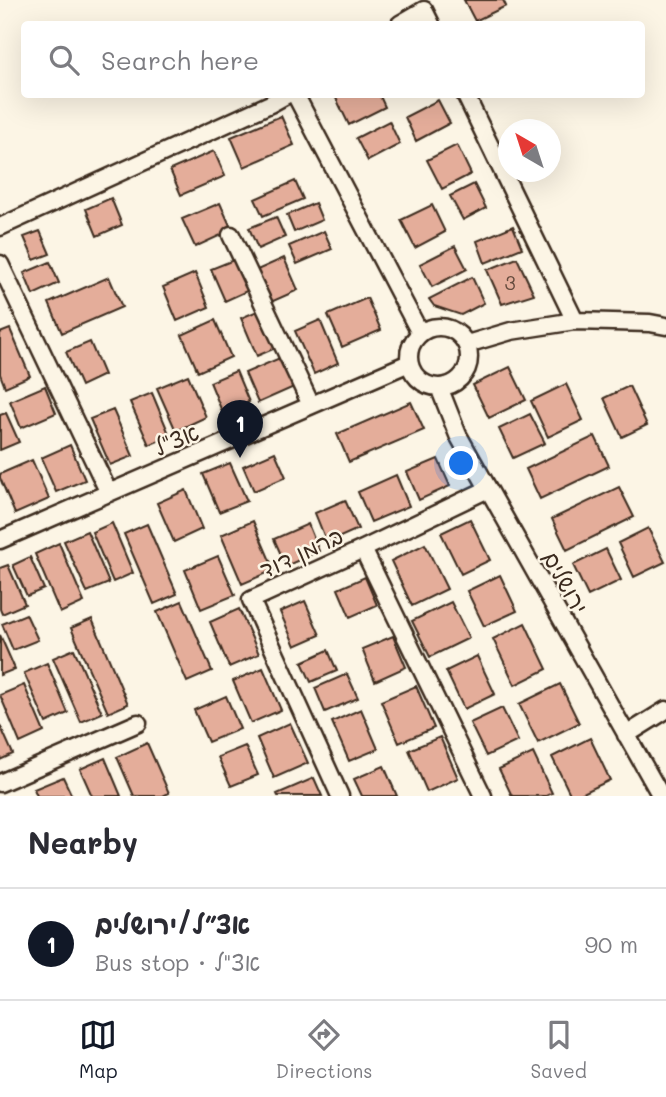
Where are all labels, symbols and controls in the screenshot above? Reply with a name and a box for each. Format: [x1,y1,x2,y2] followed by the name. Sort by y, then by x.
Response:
[21,21,645,98] search box
[45,41,83,79] icon: search
[101,43,259,77] text: Search here
[498,119,561,182] north arrow
[504,270,516,295] house number: 3
[217,400,263,458] pin: 1
[149,416,203,462] street label: אצ"ל
[444,446,478,480] your location
[255,520,348,585] street label: ברמן דוד
[536,545,596,619] street label: ירושלים
[28,822,138,862] text: Nearby
[95,907,250,941] text: אצ״ל/ירושלים
[46,929,56,959] text: 1
[585,929,638,959] text: 90 m
[95,947,260,977] text: Bus stop · אצ"ל
[79,1016,118,1083] tab: Map
[276,1016,372,1083] tab: Directions
[531,1016,587,1083] tab: Saved

